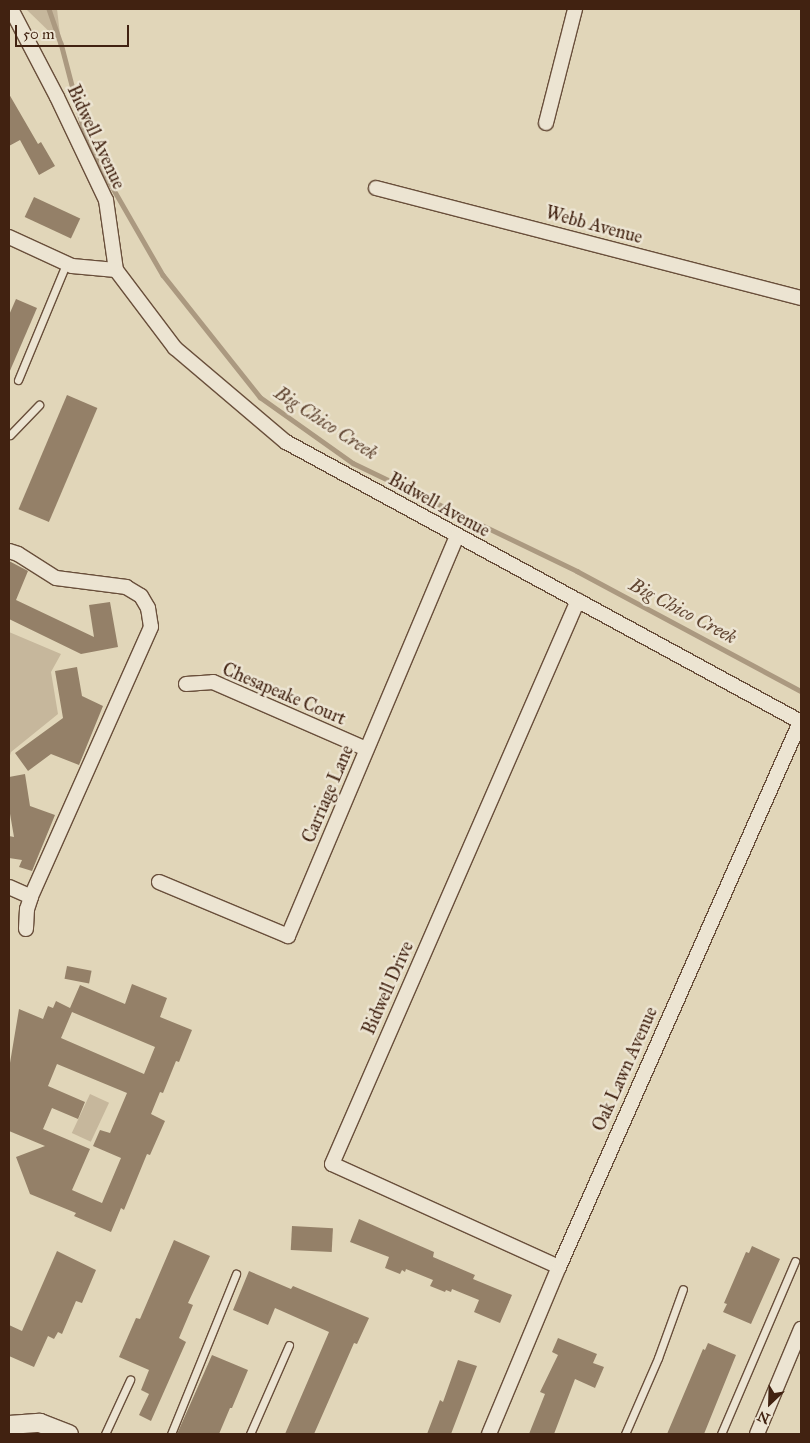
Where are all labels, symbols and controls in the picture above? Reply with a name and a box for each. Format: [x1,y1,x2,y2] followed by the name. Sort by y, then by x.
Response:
[18,15,131,47] scale bar
[23,25,55,43] text: 50 m
[62,81,130,193] street label: Bidwell Avenue
[543,202,645,248] street label: Webb Avenue
[270,381,382,465] water label: Big Chico Creek
[385,468,493,542] street label: Bidwell Avenue
[625,573,741,649] water label: Big Chico Creek
[219,658,349,730] street label: Chesapeake Court
[298,742,358,846] street label: Carriage Lane
[358,938,418,1038] street label: Bidwell Drive
[588,1003,662,1135] street label: Oak Lawn Avenue
[745,1378,795,1428] north arrow
[755,1407,773,1427] text: N

